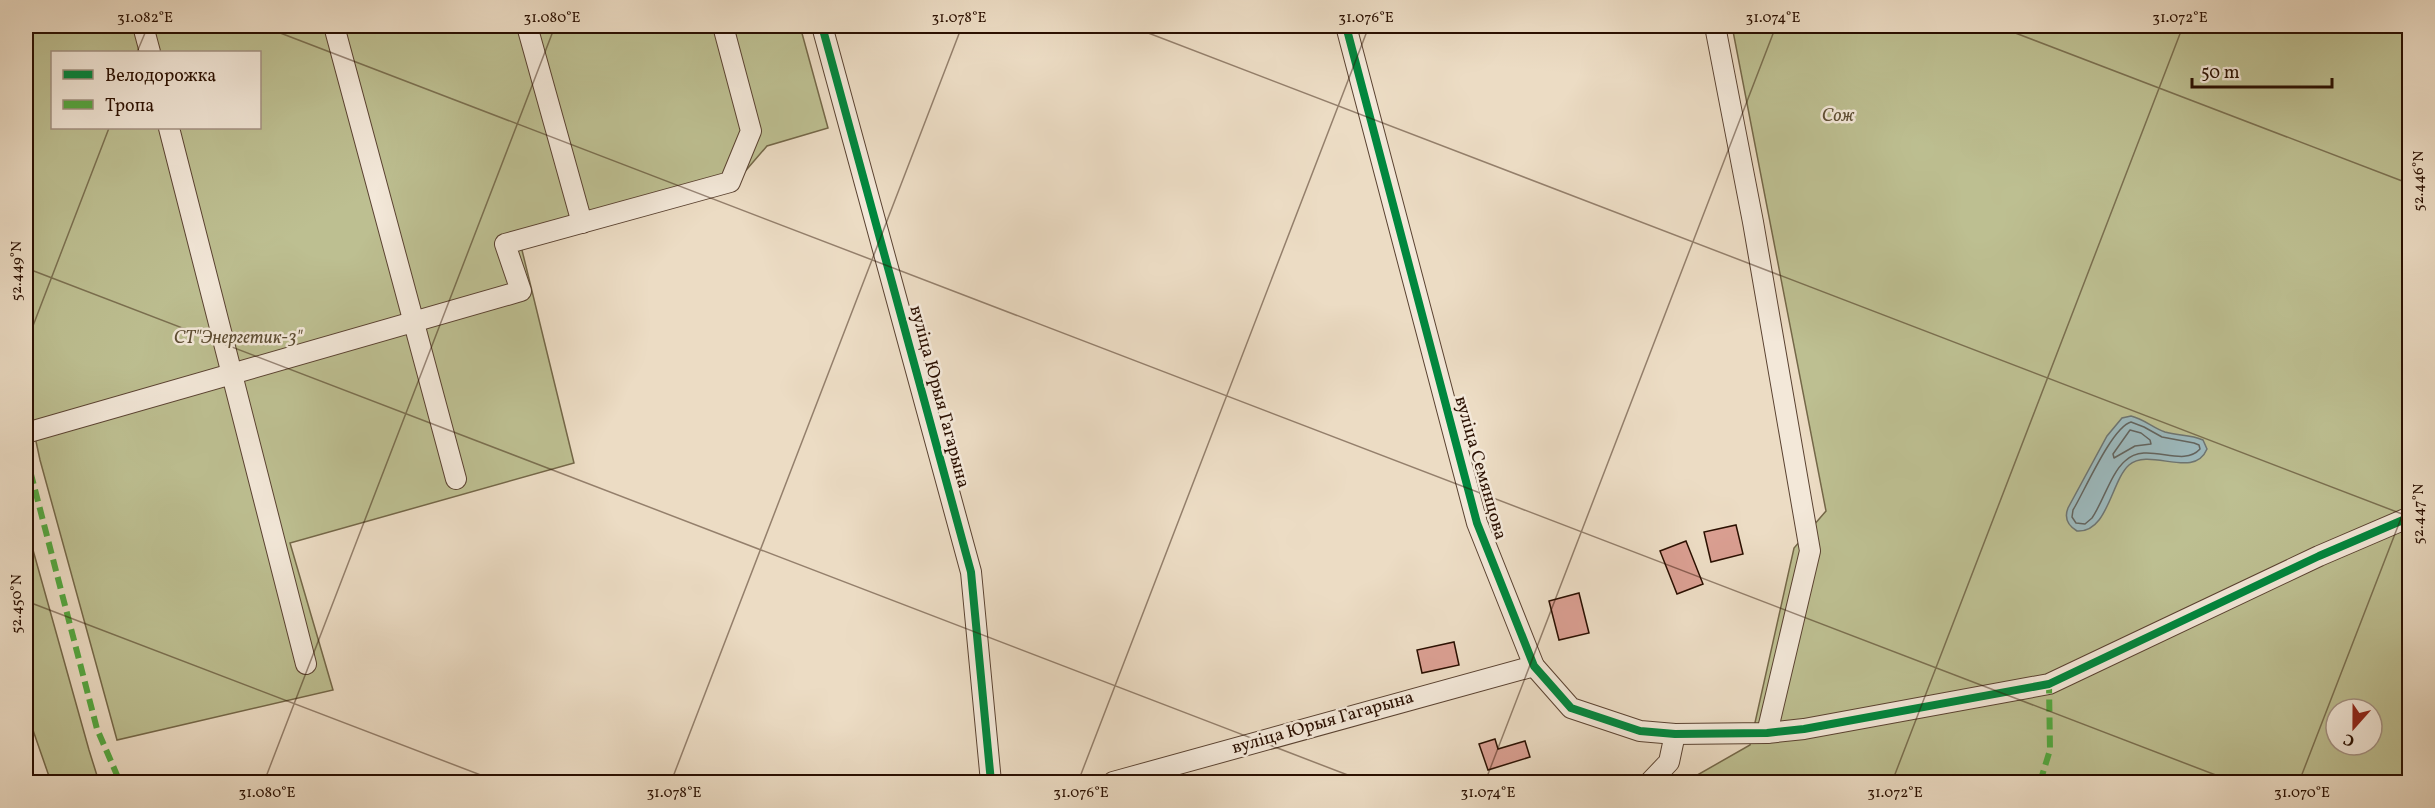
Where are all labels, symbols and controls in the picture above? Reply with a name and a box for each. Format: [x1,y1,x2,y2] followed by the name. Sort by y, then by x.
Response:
[117,8,173,29] text: 31.082°E
[523,8,581,29] text: 31.080°E
[931,8,987,29] text: 31.078°E
[1338,8,1394,29] text: 31.076°E
[1746,8,1800,29] text: 31.074°E
[2152,8,2208,29] text: 31.072°E
[51,51,261,129] legend
[2192,51,2332,89] scale bar
[2201,61,2240,86] text: 50 m
[105,64,216,89] text: Велодорожка
[105,94,154,119] text: Тропа
[1822,104,1854,129] park label: Сож
[2409,151,2430,211] text: 52.446°N
[7,241,28,301] text: 52.449°N
[903,303,975,491] street label: вуліца Юрыя Гагарына
[174,326,303,351] park label: СТ"Энергетик-3"
[1448,393,1512,543] street label: вуліца Семянцова
[2409,484,2430,544] text: 52.447°N
[7,574,28,634] text: 52.450°N
[1229,685,1417,761] street label: вуліца Юрыя Гагарына
[2324,697,2384,757] north arrow
[2341,727,2358,751] text: С
[238,783,296,804] text: 31.080°E
[646,783,702,804] text: 31.078°E
[1053,783,1109,804] text: 31.076°E
[1461,783,1515,804] text: 31.074°E
[1867,783,1923,804] text: 31.072°E
[2274,783,2330,804] text: 31.070°E

